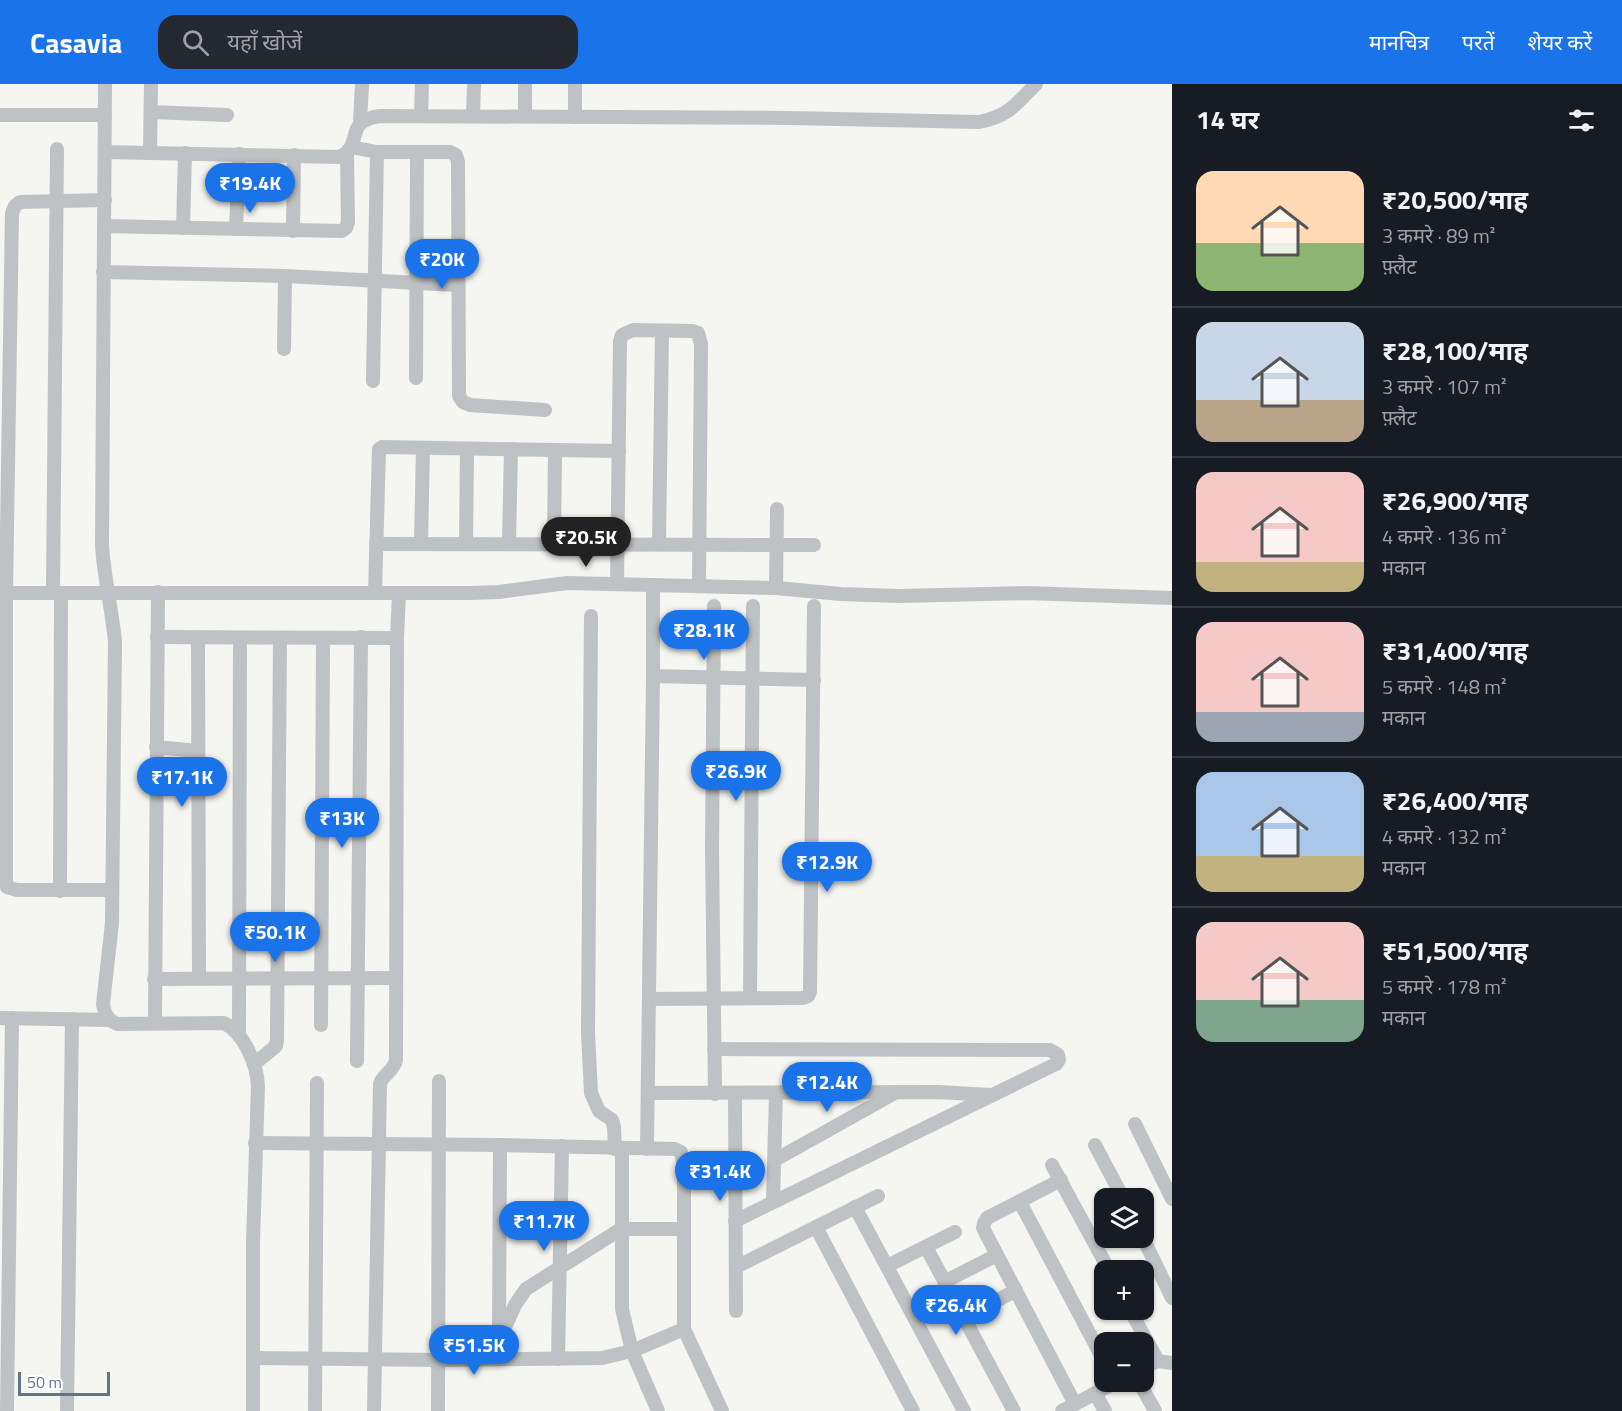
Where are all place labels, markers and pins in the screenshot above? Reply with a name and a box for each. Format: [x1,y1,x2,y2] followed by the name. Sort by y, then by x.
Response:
[201,163,299,214] pin: ₹19.4K
[406,239,478,290] pin: ₹20K
[537,517,635,568] pin: ₹20.5K
[655,610,753,661] pin: ₹28.1K
[687,751,785,802] pin: ₹26.9K
[133,757,231,808] pin: ₹17.1K
[306,798,378,849] pin: ₹13K
[778,842,876,893] pin: ₹12.9K
[226,912,324,963] pin: ₹50.1K
[778,1062,876,1113] pin: ₹12.4K
[671,1151,769,1202] pin: ₹31.4K
[495,1201,593,1252] pin: ₹11.7K
[907,1285,1005,1336] pin: ₹26.4K
[425,1325,523,1376] pin: ₹51.5K

